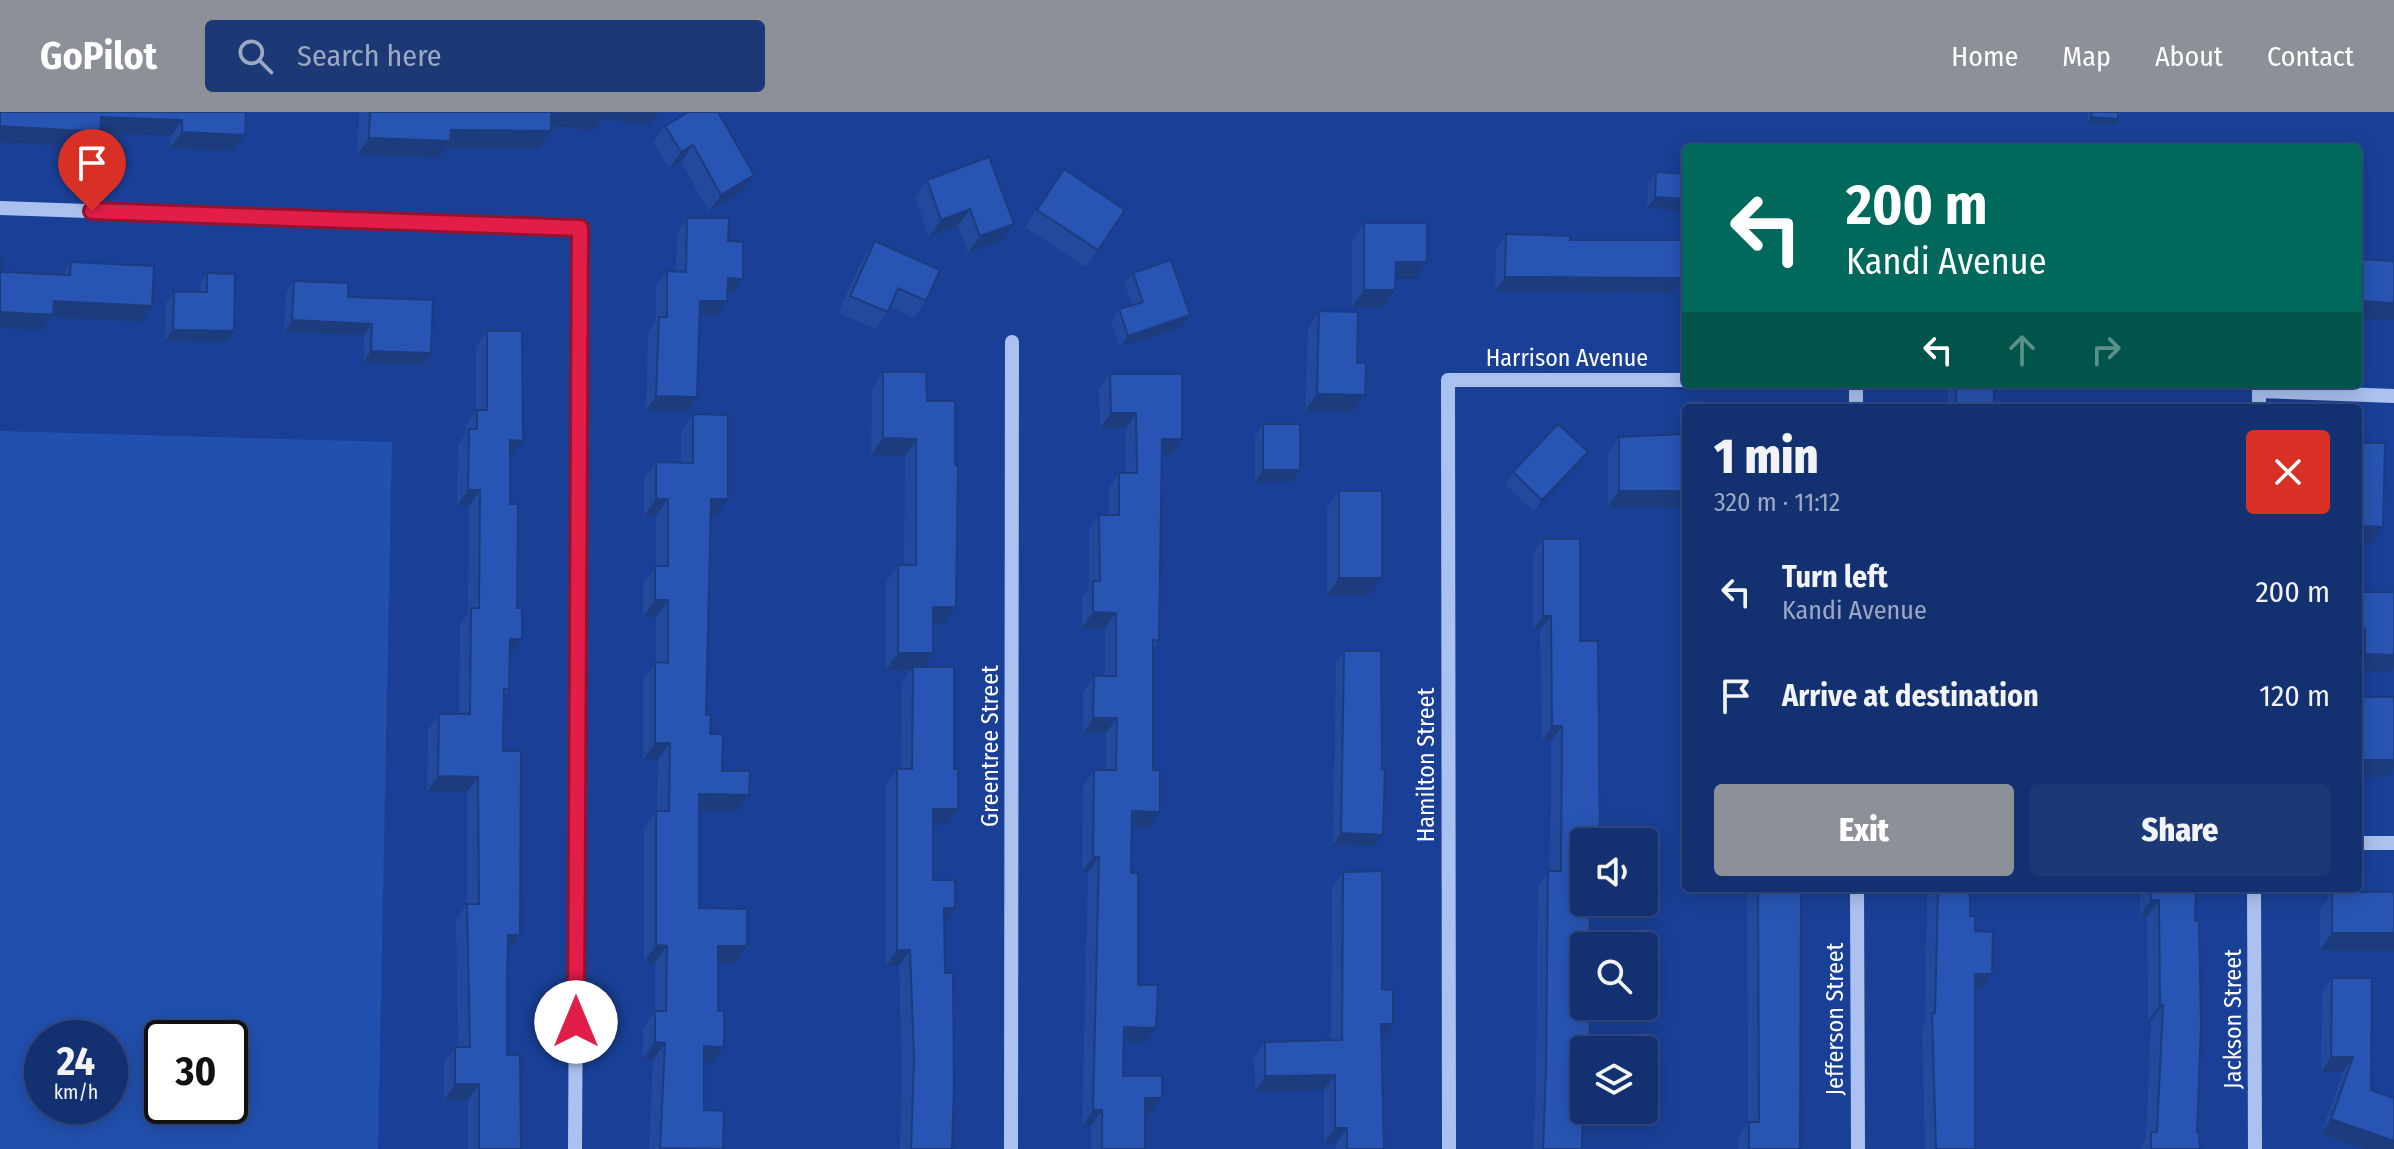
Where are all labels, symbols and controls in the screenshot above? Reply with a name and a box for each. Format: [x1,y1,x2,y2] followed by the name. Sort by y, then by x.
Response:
[205,20,765,92] search box
[40,33,157,79] text: GoPilot
[233,34,277,78] icon: search
[297,38,442,74] text: Search here
[1951,40,2018,73] text: Home
[2062,40,2111,73] text: Map
[2155,40,2223,73] text: About
[2267,40,2354,73] text: Contact
[58,129,126,211] pin
[70,141,114,185] icon: arrive
[1846,172,1987,239] text: 200 m
[1714,176,1818,280] icon: left
[1846,240,2046,284] text: Kandi Avenue
[1916,328,1960,372] icon: left
[2000,328,2044,372] icon: ahead
[2084,328,2128,372] icon: right
[1486,344,1648,372] street label: Harrison Avenue
[1714,428,1818,486] text: 1 min
[2246,430,2330,514] button: close
[1714,487,1840,518] text: 320 m · 11:12
[1782,559,1888,595] text: Turn left
[1714,570,1758,614] icon: left
[2255,574,2330,610] text: 200 m
[1782,595,1927,626] text: Kandi Avenue
[976,665,1004,827] street label: Greentree Street
[1714,674,1758,718] icon: arrive
[1782,678,2039,714] text: Arrive at destination
[2259,678,2330,714] text: 120 m
[1412,688,1440,842] street label: Hamilton Street
[1714,784,2014,876] button: Exit
[2030,784,2330,876] button: Share
[1570,828,1658,1124] map controls
[1570,828,1658,916] button: sound
[1570,932,1658,1020] button: search
[1821,942,1849,1095] street label: Jefferson Street
[2219,949,2247,1089] street label: Jackson Street
[534,980,618,1064] position arrow
[144,1020,248,1124] speed limit sign: 30
[1570,1036,1658,1124] button: layers
[57,1038,95,1086] text: 24
[54,1080,98,1104] text: km/h

